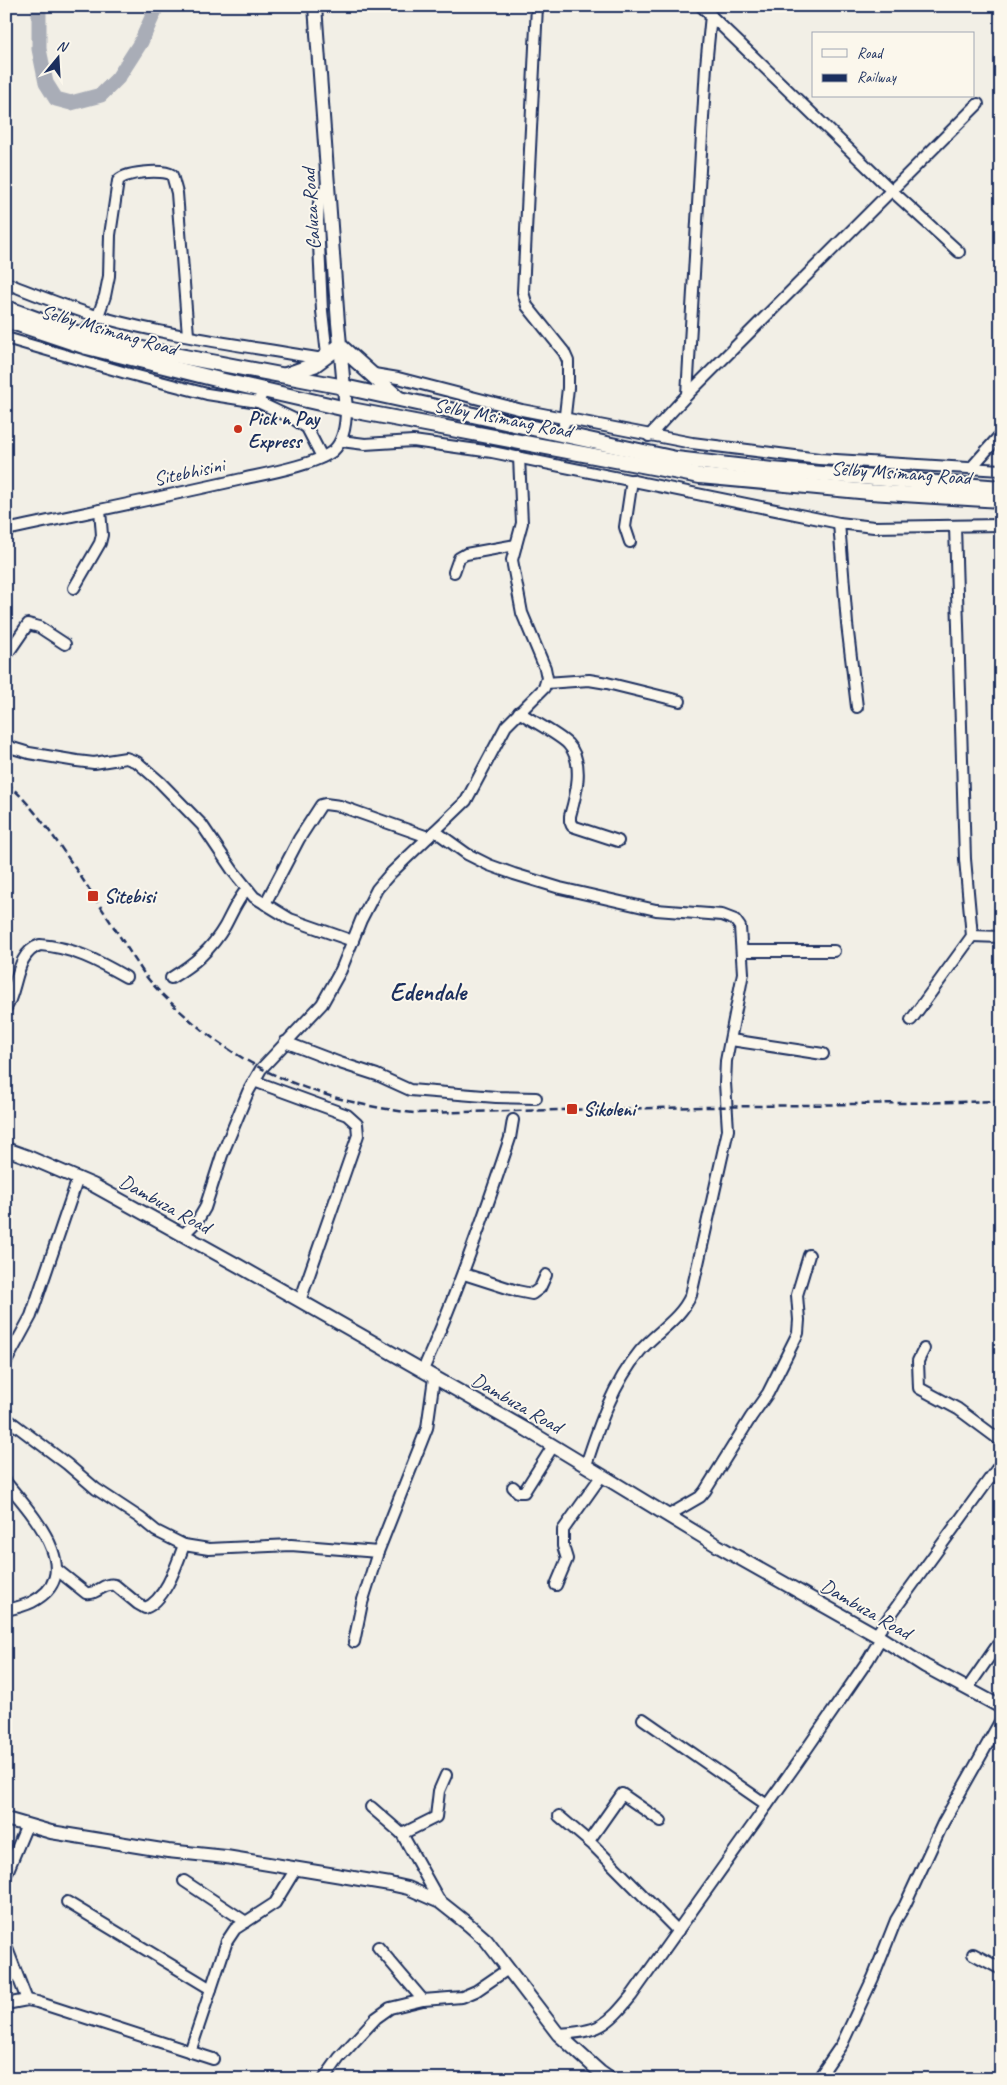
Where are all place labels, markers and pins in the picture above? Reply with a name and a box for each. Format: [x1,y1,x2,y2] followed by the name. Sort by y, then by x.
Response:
[248,406,321,454] place label: Pick n Pay Express
[232,423,244,435] marker: Pick n Pay Express
[104,884,158,909] place label: Sitebisi
[86,889,100,903] marker: Sitebisi
[583,1097,638,1122] place label: Sikoleni
[565,1102,579,1116] marker: Sikoleni

